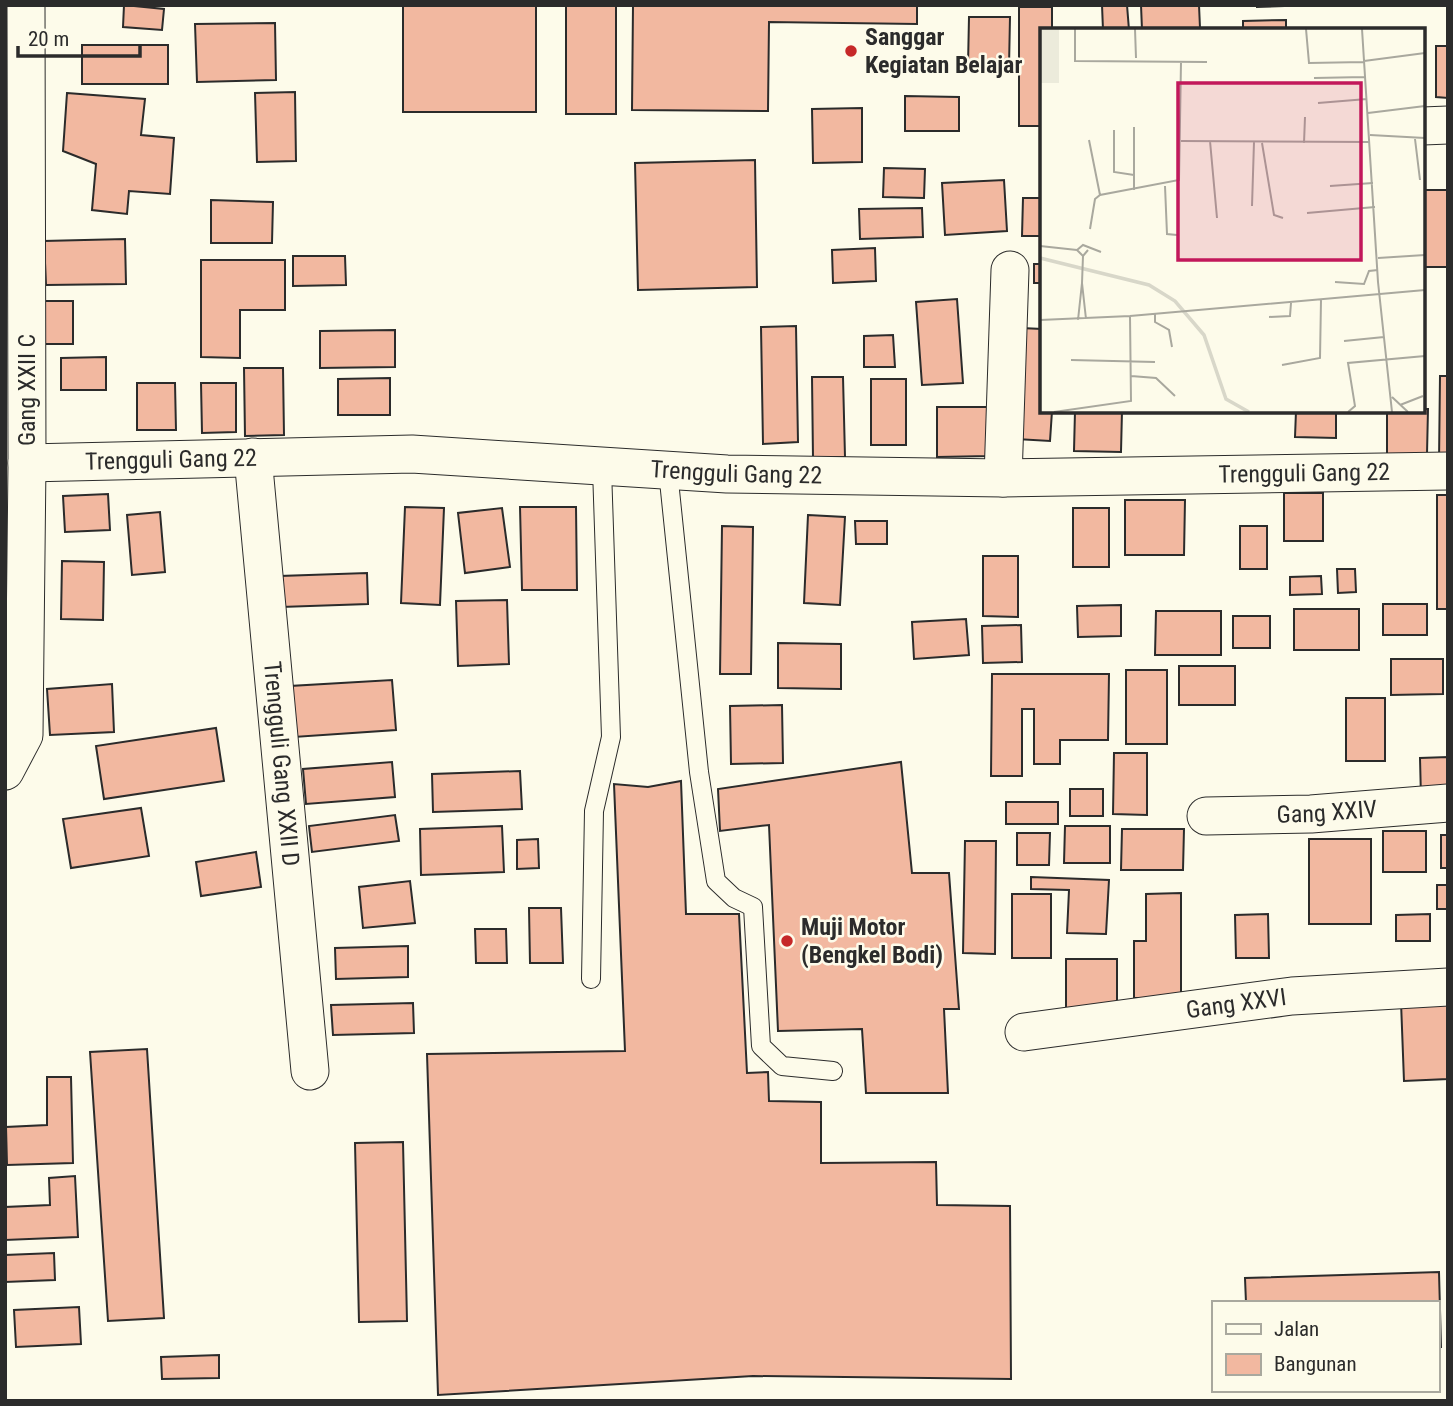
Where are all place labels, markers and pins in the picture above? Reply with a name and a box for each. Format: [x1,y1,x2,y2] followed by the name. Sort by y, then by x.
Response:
[865,23,1022,79] place label: Sanggar Kegiatan Belajar
[843,43,859,59] marker: Sanggar Kegiatan Belajar
[801,913,943,969] place label: Muji Motor (Bengkel Bodi)
[779,933,795,949] marker: Muji Motor (Bengkel Bodi)

